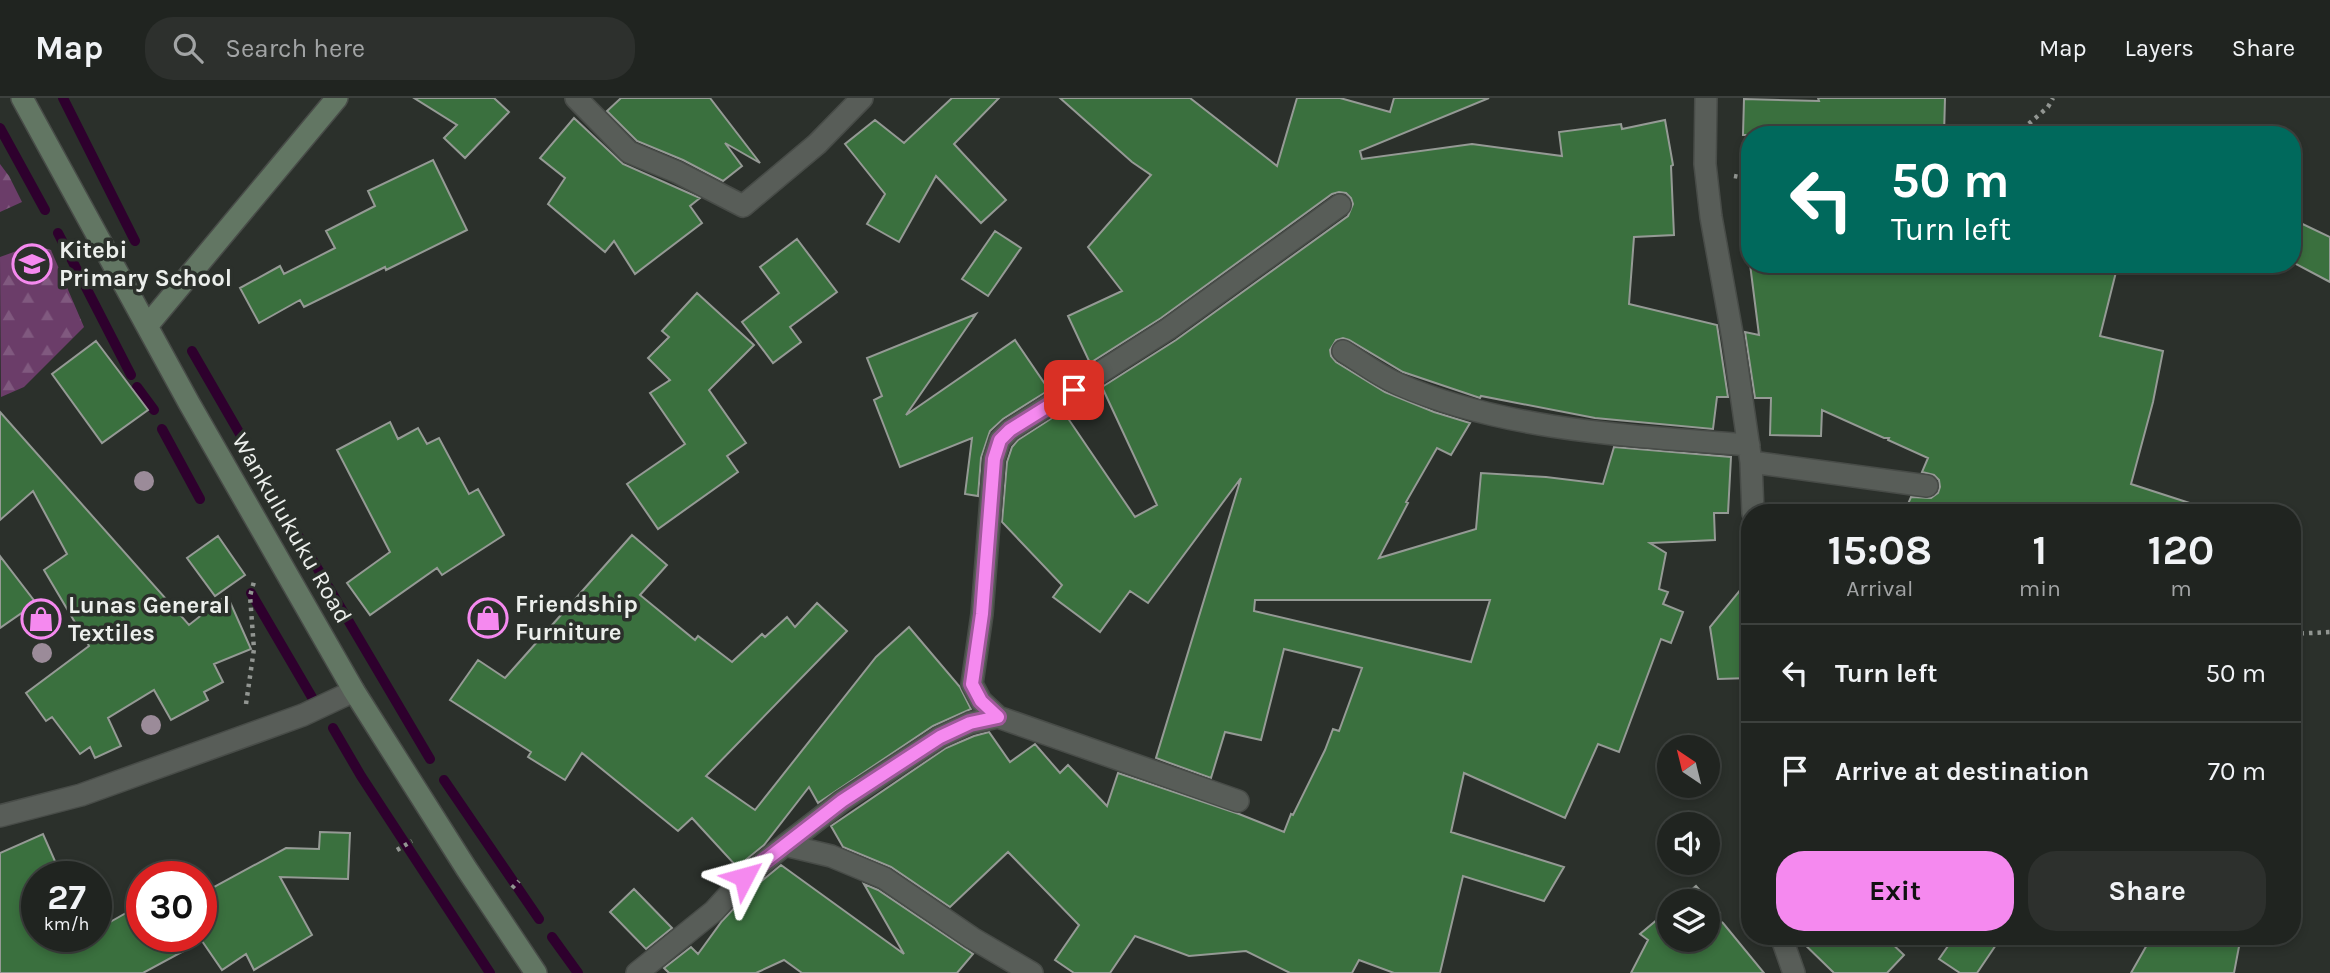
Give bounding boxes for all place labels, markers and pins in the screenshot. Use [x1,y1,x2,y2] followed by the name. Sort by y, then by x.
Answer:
[59,236,232,292] place label: Kitebi Primary School
[11,243,53,285] school or university icon: Kitebi Primary School
[1044,360,1104,420] pin
[515,590,638,646] place label: Friendship Furniture
[68,591,230,647] place label: Lunas General Textiles
[467,597,509,639] shop icon: Friendship Furniture
[20,598,62,640] shop icon: Lunas General Textiles

